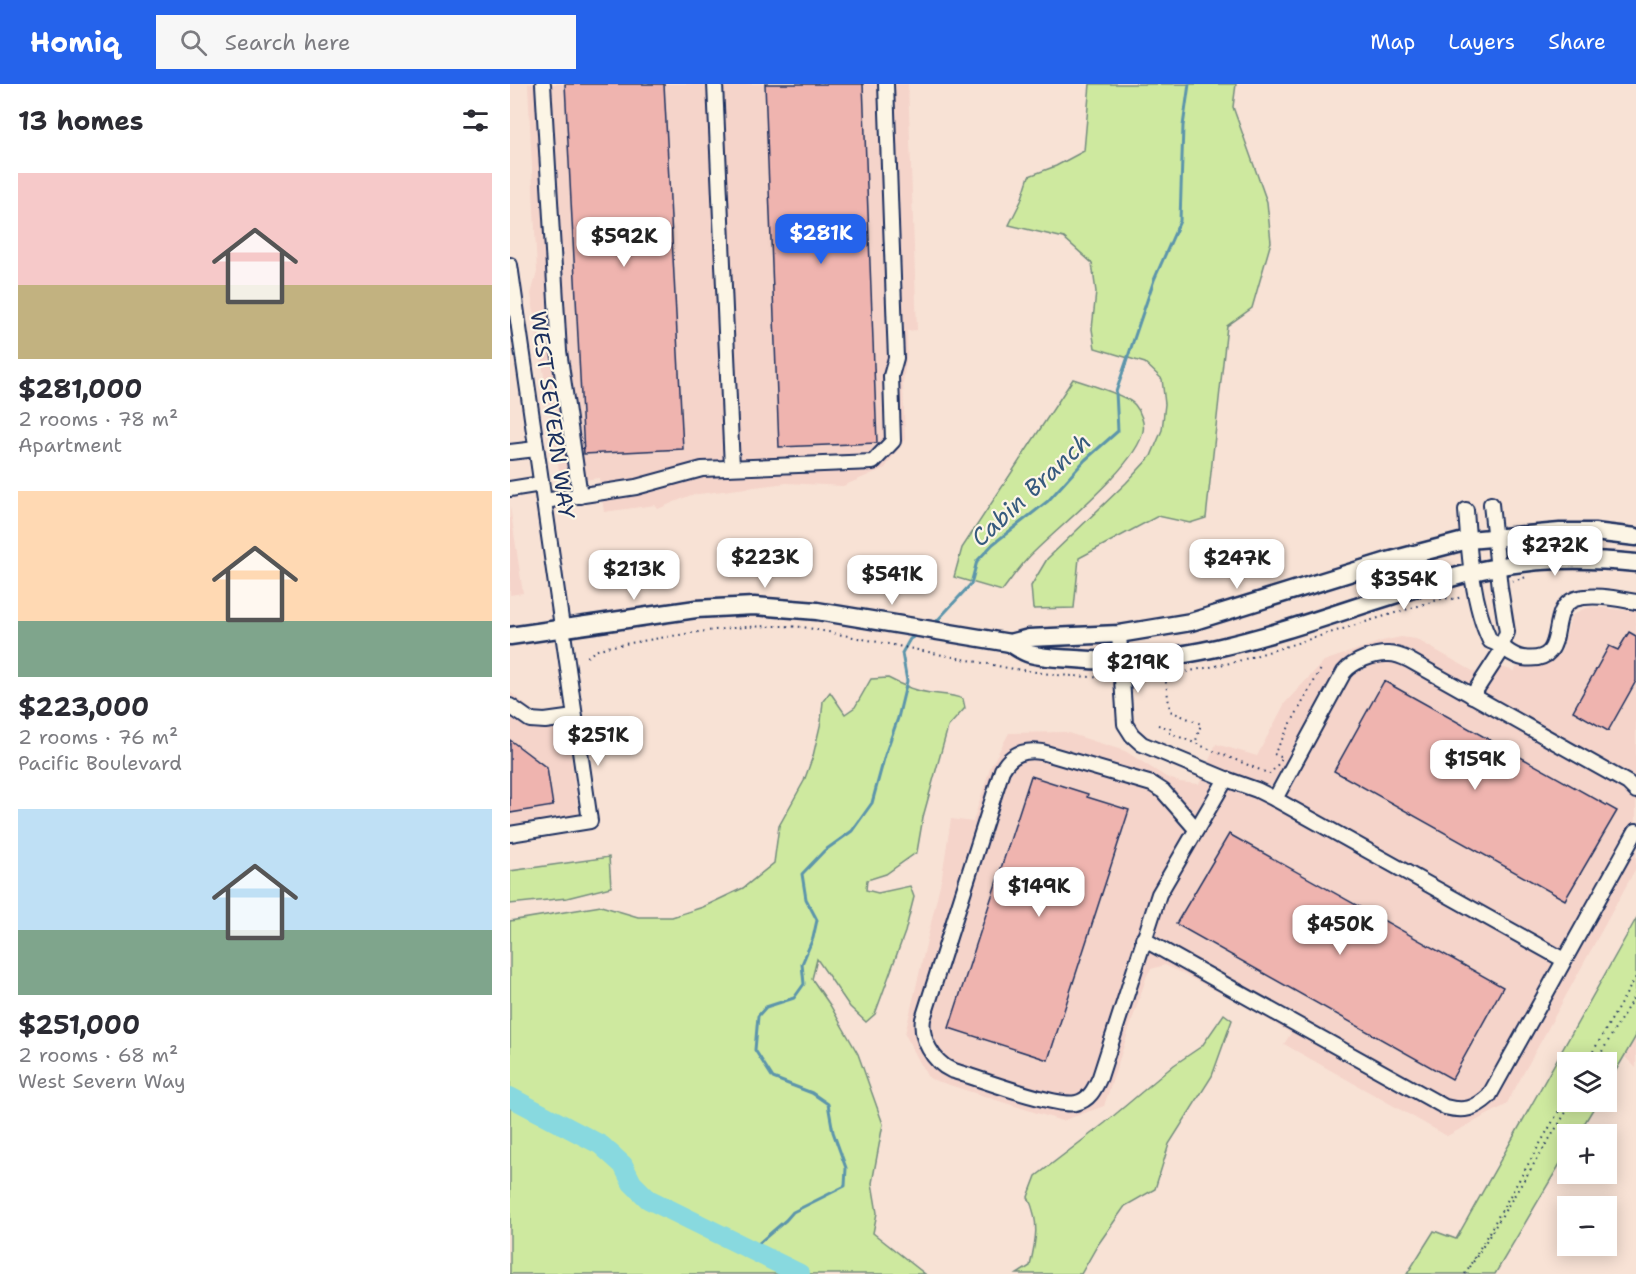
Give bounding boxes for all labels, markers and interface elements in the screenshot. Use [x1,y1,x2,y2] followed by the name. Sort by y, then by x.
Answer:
[156,15,576,69] search box
[30,23,120,61] text: Homiq
[177,26,210,59] icon: search
[225,28,351,57] text: Search here
[1370,28,1415,56] text: Map
[1448,28,1515,56] text: Layers
[1548,28,1606,56] text: Share
[18,103,144,138] text: 13 homes
[459,104,492,137] icon: filters
[201,212,309,320] icon: home
[779,214,863,265] pin: $281K
[582,217,666,268] pin: $592K
[789,220,853,246] text: $281K
[590,223,658,249] text: $592K
[524,309,581,521] street label: WEST SEVERN WAY
[18,371,143,406] text: $281,000
[18,406,178,432] text: 2 rooms · 78 m²
[964,426,1098,554] water label: Cabin Branch
[18,432,122,458] text: Apartment
[1513,526,1597,577] pin: $272K
[201,530,309,638] icon: home
[1522,532,1588,558] text: $272K
[723,538,807,589] pin: $223K
[1195,539,1279,590] pin: $247K
[731,544,799,570] text: $223K
[1203,545,1271,571] text: $247K
[592,550,676,601] pin: $213K
[850,555,934,606] pin: $541K
[603,556,665,582] text: $213K
[1362,560,1446,611] pin: $354K
[861,561,923,587] text: $541K
[1370,566,1438,592] text: $354K
[1096,643,1180,694] pin: $219K
[1107,649,1169,675] text: $219K
[18,689,149,724] text: $223,000
[556,716,640,767] pin: $251K
[567,722,629,748] text: $251K
[18,724,178,750] text: 2 rooms · 76 m²
[1433,740,1517,791] pin: $159K
[1444,746,1506,772] text: $159K
[18,750,182,776] text: Pacific Boulevard
[201,848,309,956] icon: home
[997,867,1081,918] pin: $149K
[1008,873,1070,899] text: $149K
[1298,905,1382,956] pin: $450K
[1306,911,1374,937] text: $450K
[18,1007,140,1042] text: $251,000
[18,1042,178,1068] text: 2 rooms · 68 m²
[1557,1052,1617,1256] map controls
[1557,1052,1617,1112] button: layers
[18,1068,186,1094] text: West Severn Way
[1557,1124,1617,1184] button: +
[1557,1196,1617,1256] button: −

